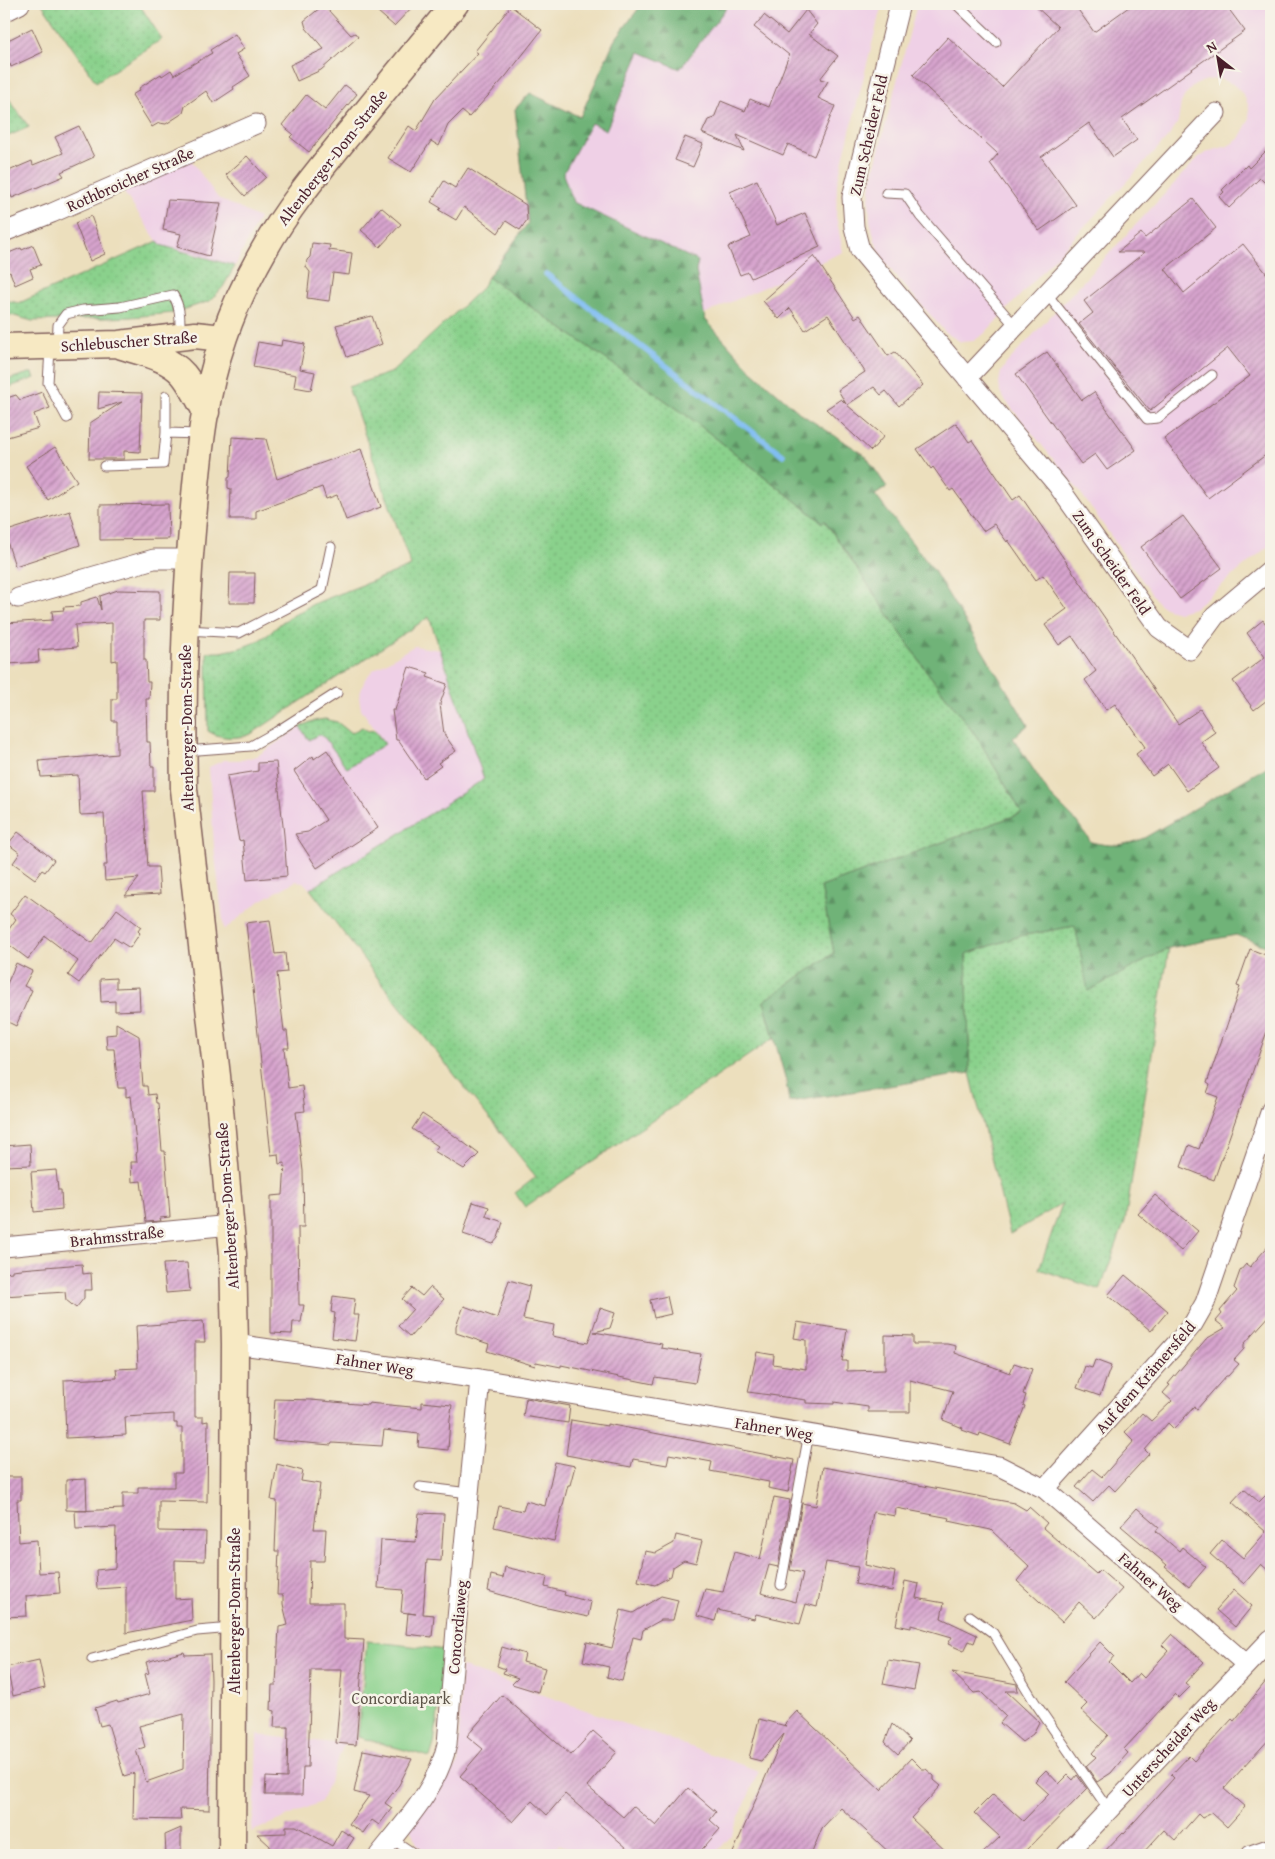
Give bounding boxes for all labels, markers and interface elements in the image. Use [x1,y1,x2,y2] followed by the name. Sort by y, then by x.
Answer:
[1192,32,1242,82] north arrow
[1202,36,1221,58] text: N
[842,72,894,198] street label: Zum Scheider Feld
[271,84,393,230] street label: Altenberger-Dom-Straße
[62,140,198,218] street label: Rothbroicher Straße
[60,324,198,358] street label: Schlebuscher Straße
[1067,505,1157,620] street label: Zum Scheider Feld
[173,644,199,812] street label: Altenberger-Dom-Straße
[209,1122,245,1290] street label: Altenberger-Dom-Straße
[69,1219,165,1253] street label: Brahmsstraße
[1089,1315,1201,1439] street label: Auf dem Krämersfeld
[334,1346,416,1382] street label: Fahner Weg
[733,1410,815,1446] street label: Fahner Weg
[222,1527,246,1695] street label: Altenberger-Dom-Straße
[1113,1546,1189,1616] street label: Fahner Weg
[441,1579,473,1675] street label: Concordiaweg
[351,1686,451,1710] park label: Concordiapark
[1116,1692,1220,1802] street label: Unterscheider Weg

